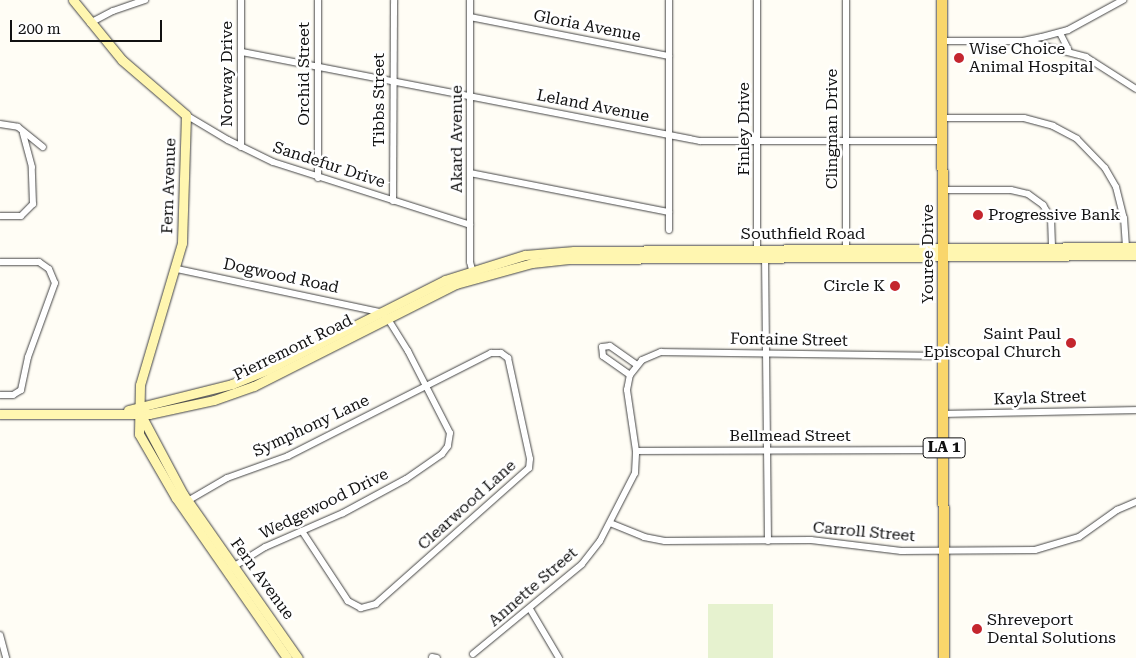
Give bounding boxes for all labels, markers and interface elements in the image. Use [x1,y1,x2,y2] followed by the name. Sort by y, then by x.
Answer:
[532,6,642,46] street label: Gloria Avenue
[12,10,165,42] scale bar
[18,20,61,38] text: 200 m
[217,21,237,127] street label: Norway Drive
[294,22,314,126] street label: Orchid Street
[969,39,1093,77] place label: Wise Choice Animal Hospital
[953,52,965,64] marker: Wise Choice Animal Hospital
[369,53,389,147] street label: Tibbs Street
[822,69,842,189] street label: Clingman Drive
[734,82,754,176] street label: Finley Drive
[447,85,467,193] street label: Akard Avenue
[535,86,651,126] street label: Leland Avenue
[158,138,180,234] street label: Fern Avenue
[271,138,387,192] street label: Sandefur Drive
[918,204,938,304] street label: Youree Drive
[988,205,1120,225] place label: Progressive Bank
[972,209,984,221] marker: Progressive Bank
[741,224,865,244] street label: Southfield Road
[221,254,341,298] street label: Dogwood Road
[823,276,885,296] place label: Circle K
[889,280,901,292] marker: Circle K
[230,311,356,385] street label: Pierremont Road
[924,324,1061,362] place label: Saint Paul Episcopal Church
[730,329,848,351] street label: Fontaine Street
[1065,337,1077,349] marker: Saint Paul Episcopal Church
[993,387,1087,409] street label: Kayla Street
[250,391,372,461] street label: Symphony Lane
[729,426,851,446] street label: Bellmead Street
[922,436,966,460] road number: LA 1
[414,456,520,554] street label: Clearwood Lane
[257,465,391,543] street label: Wedgewood Drive
[812,518,916,546] street label: Carroll Street
[226,535,298,623] street label: Fern Avenue
[485,543,581,631] street label: Annette Street
[987,610,1116,648] place label: Shreveport Dental Solutions
[971,623,983,635] marker: Shreveport Dental Solutions

